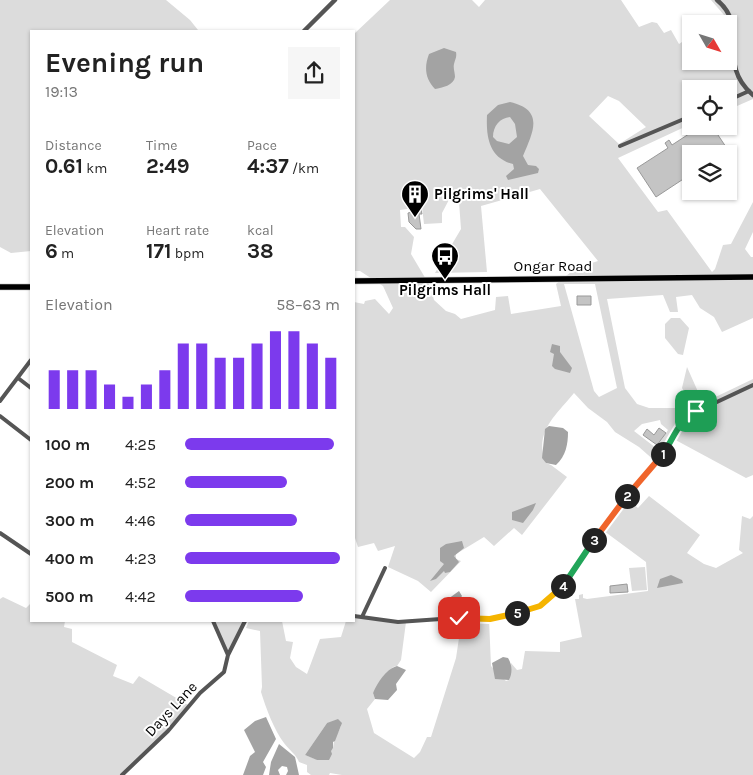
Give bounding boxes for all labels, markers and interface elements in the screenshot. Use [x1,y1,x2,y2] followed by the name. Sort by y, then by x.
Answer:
[682,15,738,70] north arrow
[682,15,737,200] map controls
[45,46,204,79] text: Evening run
[288,47,340,99] button: share
[682,80,737,135] button: locate
[45,82,78,101] text: 19:13
[45,137,102,154] text: Distance
[146,137,177,154] text: Time
[247,137,277,154] text: Pace
[682,145,737,200] button: layers
[45,154,83,178] text: 0.61
[146,154,190,178] text: 2:49
[247,154,289,178] text: 4:37
[83,160,107,177] text: km
[289,160,319,177] text: /km
[400,179,430,218] building icon: Pilgrims' Hall
[434,185,529,203] place label: Pilgrims' Hall
[45,222,104,239] text: Elevation
[146,222,209,239] text: Heart rate
[247,222,274,239] text: kcal
[45,239,58,263] text: 6
[146,239,171,263] text: 171
[247,239,274,263] text: 38
[430,241,460,280] bus stop icon: Pilgrims Hall
[58,245,74,262] text: m
[171,245,204,262] text: bpm
[514,257,592,275] street label: Ongar Road
[399,281,491,299] place label: Pilgrims Hall
[45,295,113,314] text: Elevation
[276,295,340,314] text: 58–63 m
[675,390,717,432] pin
[682,397,710,425] icon: arrive
[45,435,90,454] text: 100 m
[125,435,156,454] text: 4:25
[650,442,676,466] pin: 1
[661,446,666,463] text: 1
[45,473,94,492] text: 200 m
[125,473,156,492] text: 4:52
[614,484,640,508] pin: 2
[623,488,632,505] text: 2
[45,511,94,530] text: 300 m
[125,511,156,530] text: 4:46
[582,528,606,552] pin: 3
[590,532,599,549] text: 3
[45,549,94,568] text: 400 m
[125,549,156,568] text: 4:23
[550,574,576,598] pin: 4
[559,578,568,595] text: 4
[45,587,94,606] text: 500 m
[125,587,156,606] text: 4:42
[438,597,480,639] pin
[504,600,530,626] pin: 5
[445,604,473,632] icon: check
[513,605,522,622] text: 5
[141,678,201,740] street label: Days Lane

